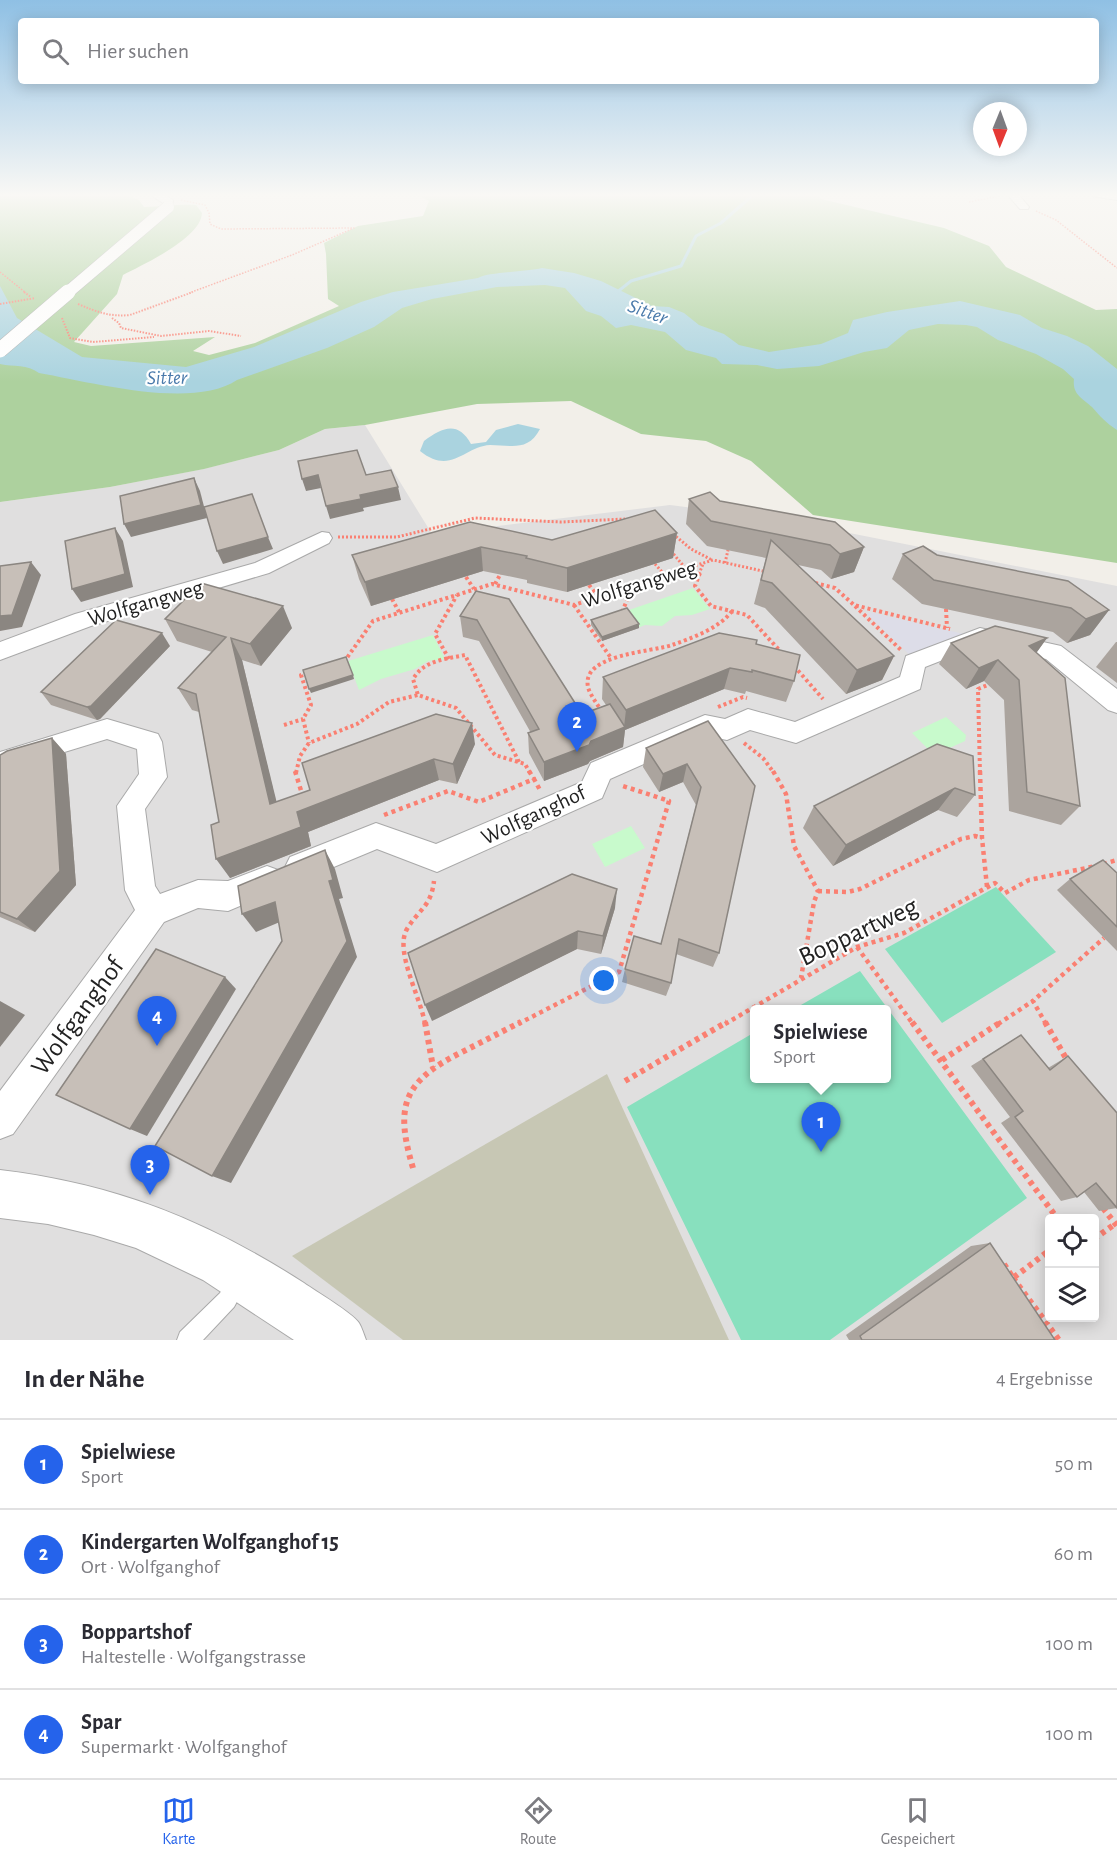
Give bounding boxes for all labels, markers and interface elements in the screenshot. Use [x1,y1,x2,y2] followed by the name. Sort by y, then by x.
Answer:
[18,18,1099,84] search box
[39,35,72,68] icon: search
[87,40,189,62] text: Hier suchen
[973,102,1027,156] north arrow
[625,296,671,328] water label: Sitter
[147,368,188,388] water label: Sitter
[579,556,700,612] street label: Wolfgangweg
[85,576,206,630] street label: Wolfgangweg
[558,702,596,752] pin: 2
[478,781,590,849] street label: Wolfganghof
[795,892,923,971] street label: Boppartweg
[26,951,130,1080] street label: Wolfganghof
[589,966,618,995] your location
[138,996,176,1046] pin: 4
[750,1005,891,1083] popup
[773,1021,868,1043] text: Spielwiese
[773,1047,815,1067] text: Sport
[802,1102,840,1152] pin: 1
[130,1146,170,1195] pin: 3
[1045,1214,1099,1322] map controls
[1045,1214,1099,1268] button: locate
[1045,1268,1099,1322] button: layers
[24,1366,144,1392] text: In der Nähe
[996,1369,1093,1389] text: 4 Ergebnisse
[81,1441,176,1463] text: Spielwiese
[40,1454,47,1474] text: 1
[1055,1454,1093,1474] text: 50 m
[81,1467,123,1487] text: Sport
[81,1531,339,1553] text: Kindergarten Wolfganghof 15
[39,1544,48,1564] text: 2
[1054,1544,1093,1564] text: 60 m
[81,1557,220,1577] text: Ort · Wolfganghof
[81,1621,191,1643] text: Boppartshof
[39,1634,48,1654] text: 3
[1046,1634,1093,1654] text: 100 m
[81,1647,306,1667] text: Haltestelle · Wolfgangstrasse
[81,1711,121,1733] text: Spar
[38,1724,49,1744] text: 4
[1046,1724,1093,1744] text: 100 m
[81,1737,287,1757] text: Supermarkt · Wolfganghof
[162,1794,195,1849] tab: Karte
[520,1794,556,1849] tab: Route
[881,1794,955,1849] tab: Gespeichert

